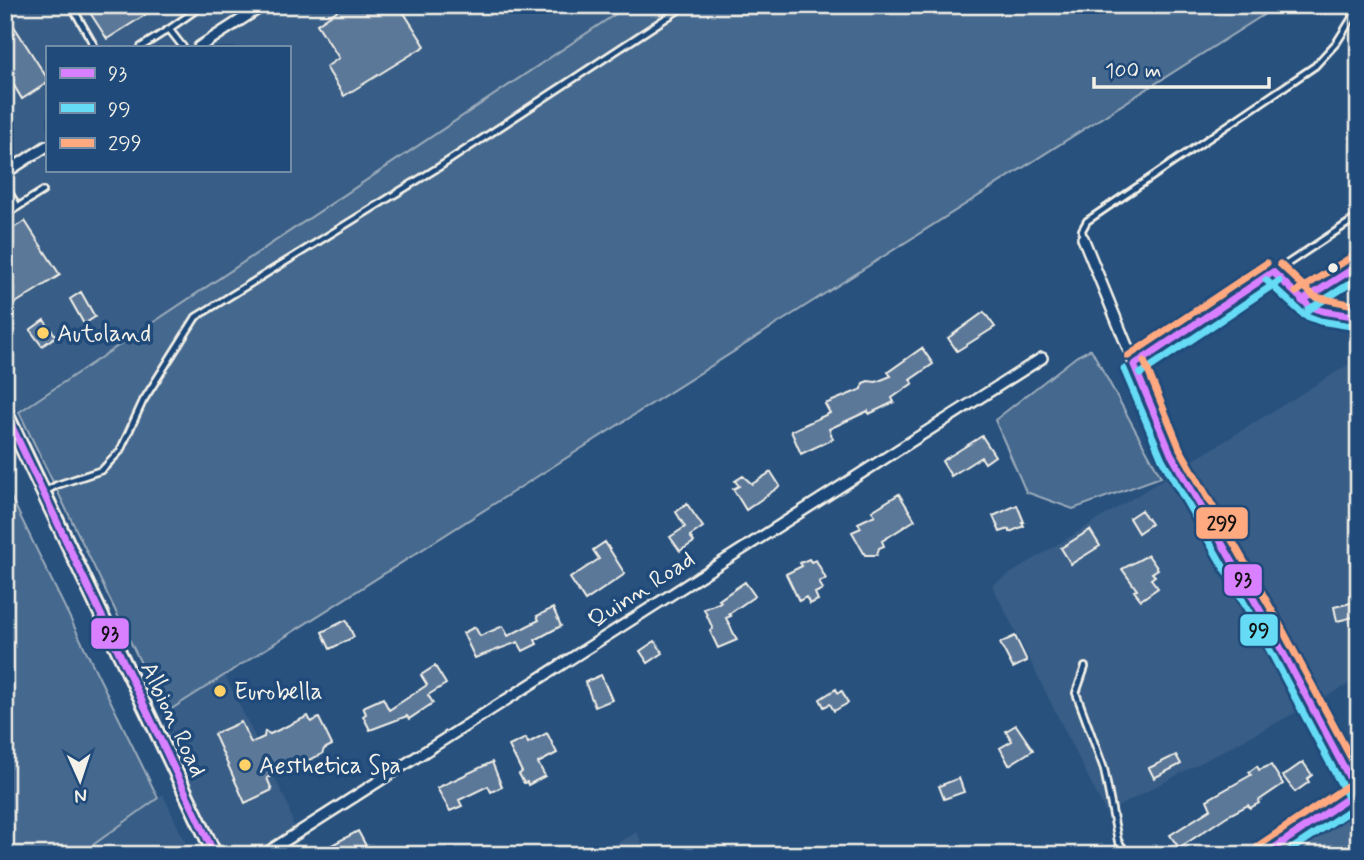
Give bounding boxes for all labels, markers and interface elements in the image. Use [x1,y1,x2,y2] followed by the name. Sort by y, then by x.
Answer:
[46,46,290,172] legend
[1094,46,1270,90] scale bar
[1105,57,1161,85] text: 100 m
[108,60,127,88] text: 93
[108,96,131,124] text: 99
[108,130,142,158] text: 299
[1326,261,1340,275] unlabelled marker
[57,319,151,350] place label: Autoland
[35,325,51,341] marker: Autoland
[1195,506,1249,540] line badge: 299
[1207,512,1237,537] text: 299
[583,544,701,636] street label: Quinn Road
[1223,563,1263,597] line badge: 93
[1234,568,1252,593] text: 93
[1239,613,1279,647] line badge: 99
[90,617,130,650] line badge: 93
[1249,619,1269,644] text: 99
[101,622,119,647] text: 93
[132,657,213,782] street label: Albion Road
[234,677,323,708] place label: Eurobella
[212,683,228,699] marker: Eurobella
[46,744,116,814] north arrow
[259,751,401,782] place label: Aesthetica Spa
[237,757,253,773] marker: Aesthetica Spa
[74,783,88,808] text: N

